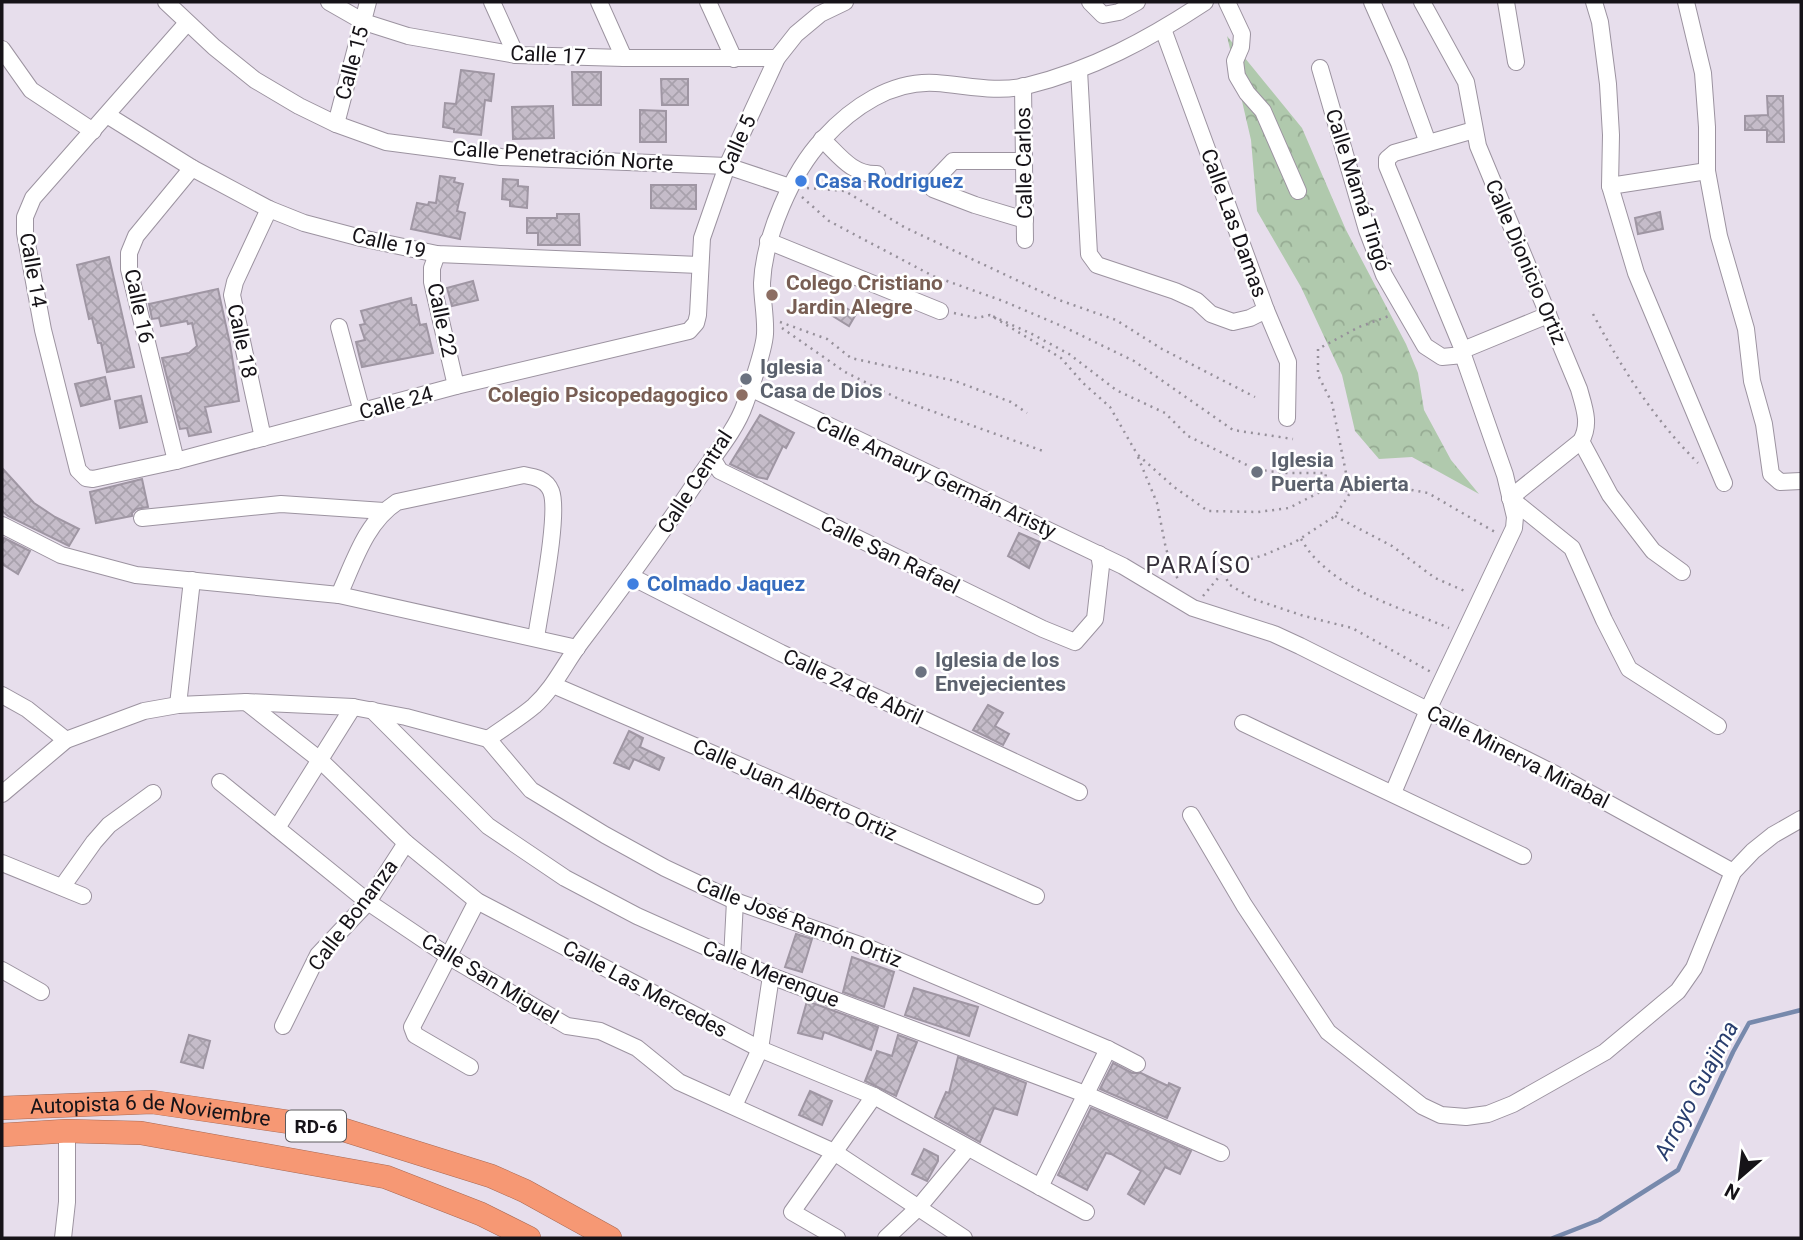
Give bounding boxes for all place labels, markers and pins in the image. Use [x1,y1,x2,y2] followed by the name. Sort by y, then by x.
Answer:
[815,169,963,193] place label: Casa Rodriguez
[793,173,809,189] marker: Casa Rodriguez
[786,271,943,319] place label: Colego Cristiano Jardin Alegre
[764,287,780,303] marker: Colego Cristiano Jardin Alegre
[760,355,883,403] place label: Iglesia Casa de Dios
[738,371,754,387] marker: Iglesia Casa de Dios
[488,383,728,407] place label: Colegio Psicopedagogico
[734,387,750,403] marker: Colegio Psicopedagogico
[1271,448,1409,496] place label: Iglesia Puerta Abierta
[1249,464,1265,480] marker: Iglesia Puerta Abierta
[647,572,805,596] place label: Colmado Jaquez
[625,576,641,592] marker: Colmado Jaquez
[935,648,1066,696] place label: Iglesia de los Envejecientes
[913,664,929,680] marker: Iglesia de los Envejecientes

